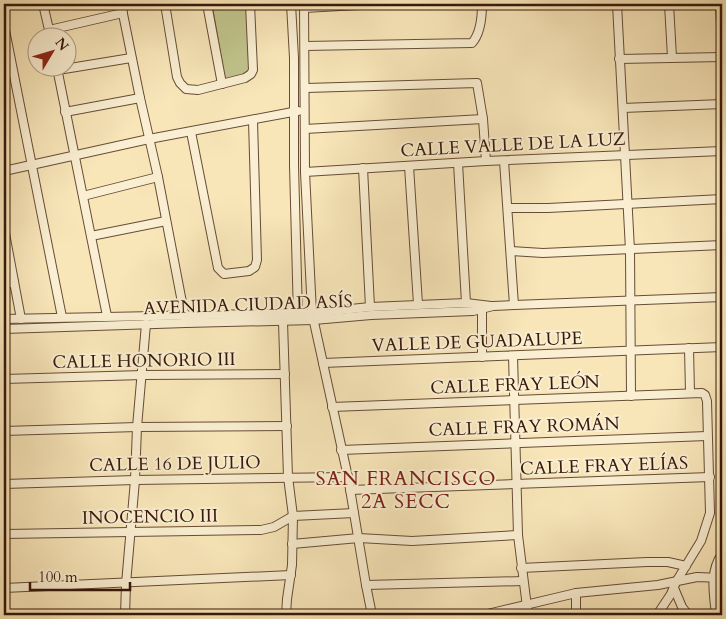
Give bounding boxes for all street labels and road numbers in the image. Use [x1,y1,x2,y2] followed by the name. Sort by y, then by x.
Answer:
[400,127,626,163] street label: CALLE VALLE DE LA LUZ
[143,289,353,321] street label: AVENIDA CIUDAD ASÍS
[371,326,583,358] street label: VALLE DE GUADALUPE
[52,347,236,375] street label: CALLE HONORIO III
[430,370,601,400] street label: CALLE FRAY LEÓN
[428,411,621,443] street label: CALLE FRAY ROMÁN
[89,450,261,478] street label: CALLE 16 DE JULIO
[520,451,688,481] street label: CALLE FRAY ELÍAS
[82,503,218,531] street label: INOCENCIO III

